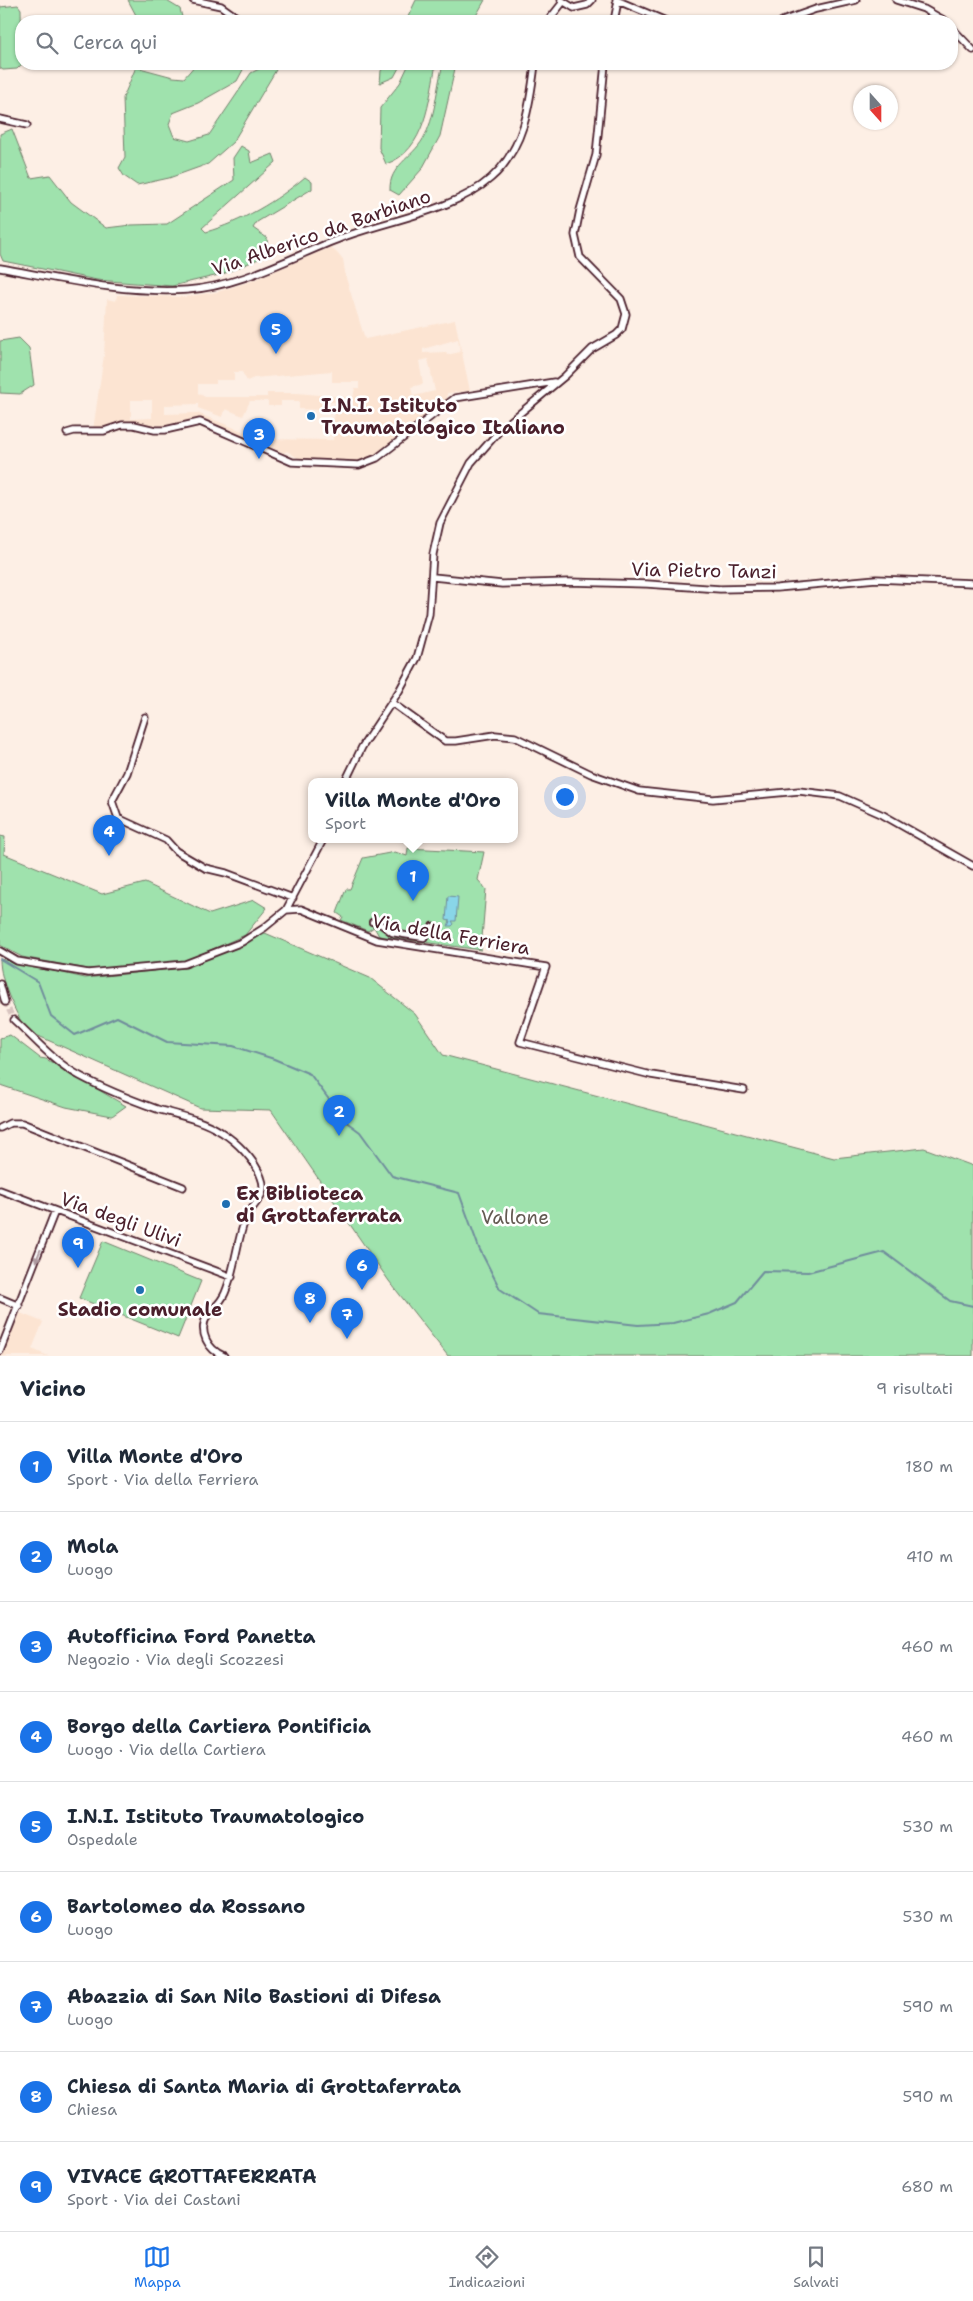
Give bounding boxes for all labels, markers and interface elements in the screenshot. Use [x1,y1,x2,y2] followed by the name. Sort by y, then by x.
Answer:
[15,15,958,70] search box
[33,29,61,57] icon: search
[73,30,157,55] text: Cerca qui
[853,85,898,130] north arrow
[208,183,434,282] street label: Via Alberico da Barbiano
[260,313,292,354] pin: 5
[321,393,565,440] place label: I.N.I. Istituto Traumatologico Italiano
[305,410,317,422] marker: I.N.I. Istituto Traumatologico Italiano
[243,418,275,459] pin: 3
[631,557,777,584] street label: Via Pietro Tanzi
[308,778,518,843] popup
[552,784,578,810] your location
[325,788,501,813] text: Villa Monte d'Oro
[325,813,366,834] text: Sport
[93,815,125,856] pin: 4
[397,860,429,901] pin: 1
[370,908,532,961] street label: Via della Ferriera
[323,1095,355,1136] pin: 2
[236,1181,402,1228] place label: Ex Biblioteca di Grottaferrata
[57,1186,185,1253] street label: Via degli Ulivi
[220,1198,232,1210] marker: Ex Biblioteca di Grottaferrata
[481,1205,549,1230] park label: Vallone
[62,1227,94,1268] pin: 9
[34,1249,41,1264] one-way arrow
[346,1249,378,1290] pin: 6
[294,1282,326,1323] pin: 8
[134,1284,146,1296] marker: Stadio comunale
[58,1297,222,1322] place label: Stadio comunale
[331,1298,363,1339] pin: 7
[20,1375,86,1403] text: Vicino
[876,1378,953,1399] text: 9 risultati
[67,1444,243,1469] text: Villa Monte d'Oro
[32,1456,40,1477] text: 1
[905,1456,953,1477] text: 180 m
[67,1469,258,1490] text: Sport · Via della Ferriera
[67,1534,118,1559] text: Mola
[30,1546,42,1567] text: 2
[906,1546,953,1567] text: 410 m
[67,1559,113,1580] text: Luogo
[67,1624,316,1649] text: Autofficina Ford Panetta
[30,1636,42,1657] text: 3
[901,1636,953,1657] text: 460 m
[67,1649,284,1670] text: Negozio · Via degli Scozzesi
[67,1714,371,1739] text: Borgo della Cartiera Pontificia
[30,1726,42,1747] text: 4
[901,1726,953,1747] text: 460 m
[67,1739,266,1760] text: Luogo · Via della Cartiera
[67,1804,364,1829] text: I.N.I. Istituto Traumatologico
[31,1816,41,1837] text: 5
[903,1816,953,1837] text: 530 m
[67,1829,138,1850] text: Ospedale
[67,1894,305,1919] text: Bartolomeo da Rossano
[30,1906,42,1927] text: 6
[903,1906,953,1927] text: 530 m
[67,1919,113,1940] text: Luogo
[67,1984,441,2009] text: Abazzia di San Nilo Bastioni di Difesa
[30,1996,42,2017] text: 7
[903,1996,953,2017] text: 590 m
[67,2009,113,2030] text: Luogo
[67,2074,461,2099] text: Chiesa di Santa Maria di Grottaferrata
[30,2086,42,2107] text: 8
[903,2086,953,2107] text: 590 m
[67,2099,117,2120] text: Chiesa
[67,2164,316,2189] text: VIVACE GROTTAFERRATA
[30,2176,42,2197] text: 9
[901,2176,953,2197] text: 680 m
[67,2189,241,2210] text: Sport · Via dei Castani
[134,2243,181,2291] tab: Mappa
[449,2243,525,2291] tab: Indicazioni
[793,2243,839,2291] tab: Salvati

